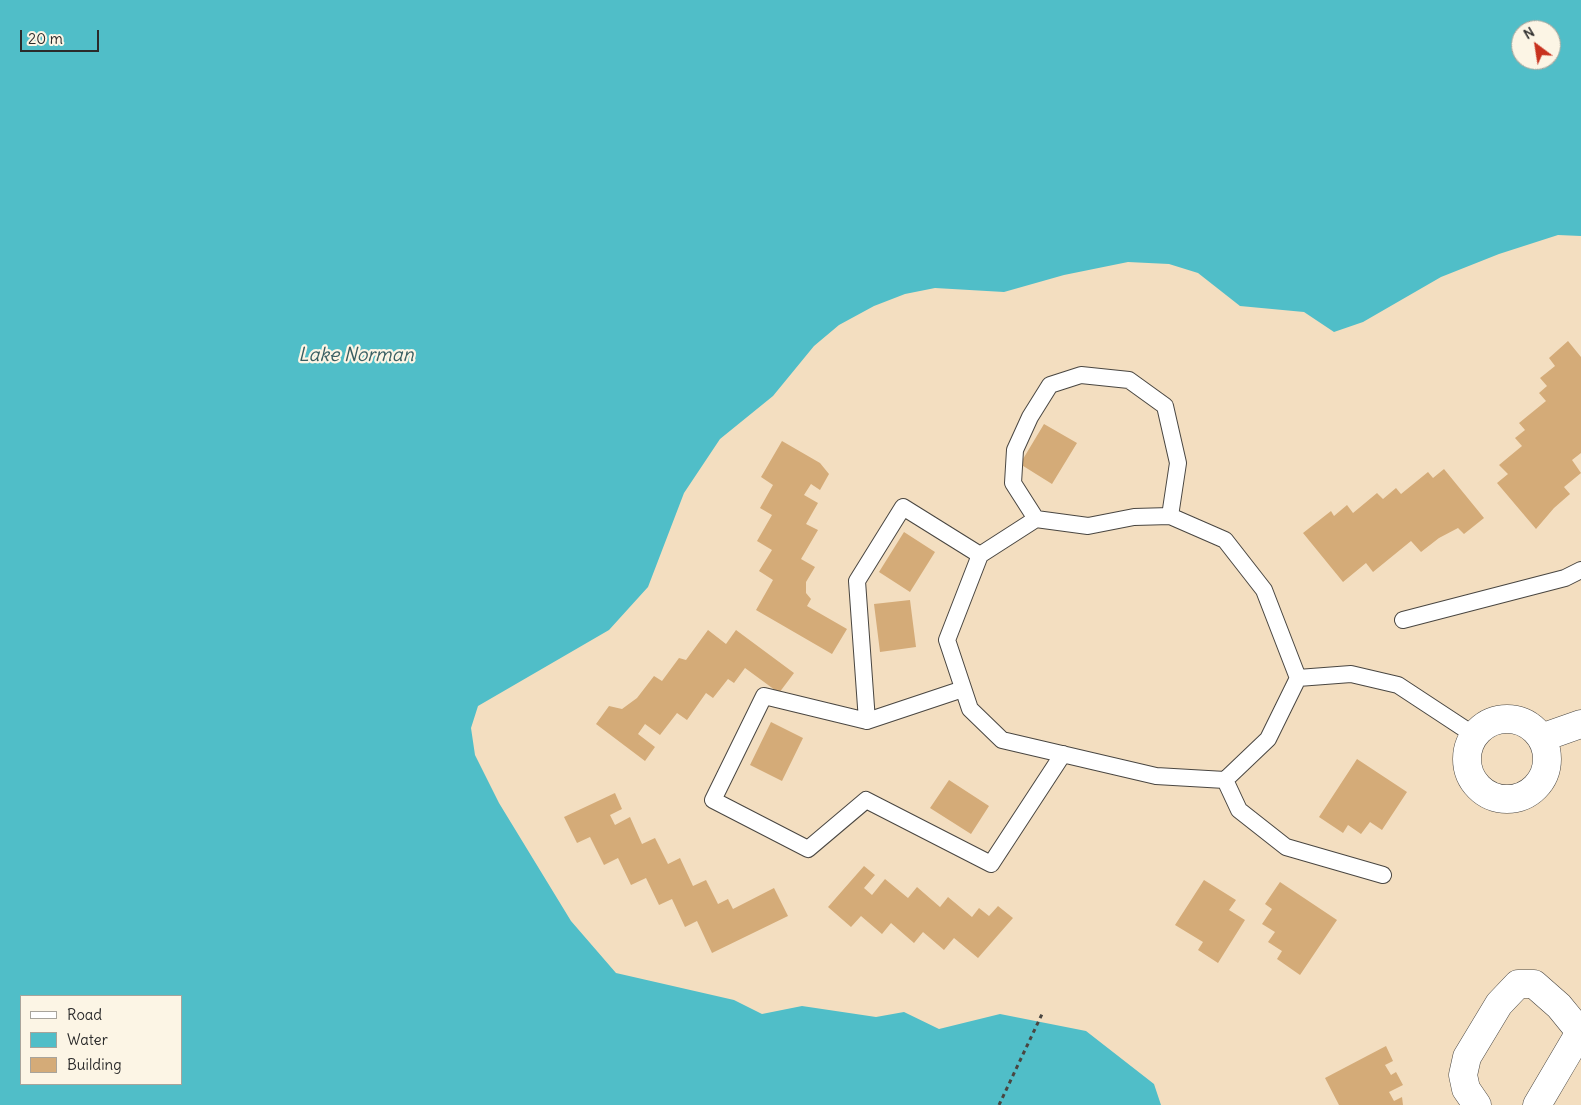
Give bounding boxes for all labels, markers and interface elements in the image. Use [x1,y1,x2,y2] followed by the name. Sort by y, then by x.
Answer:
[22,20,101,52] scale bar
[1511,20,1561,70] north arrow
[1520,23,1538,43] text: N
[28,29,63,48] text: 20 m
[298,345,414,367] water label: Lake Norman
[20,995,182,1085] legend
[67,1005,102,1024] text: Road
[67,1030,108,1049] text: Water
[67,1055,122,1074] text: Building

